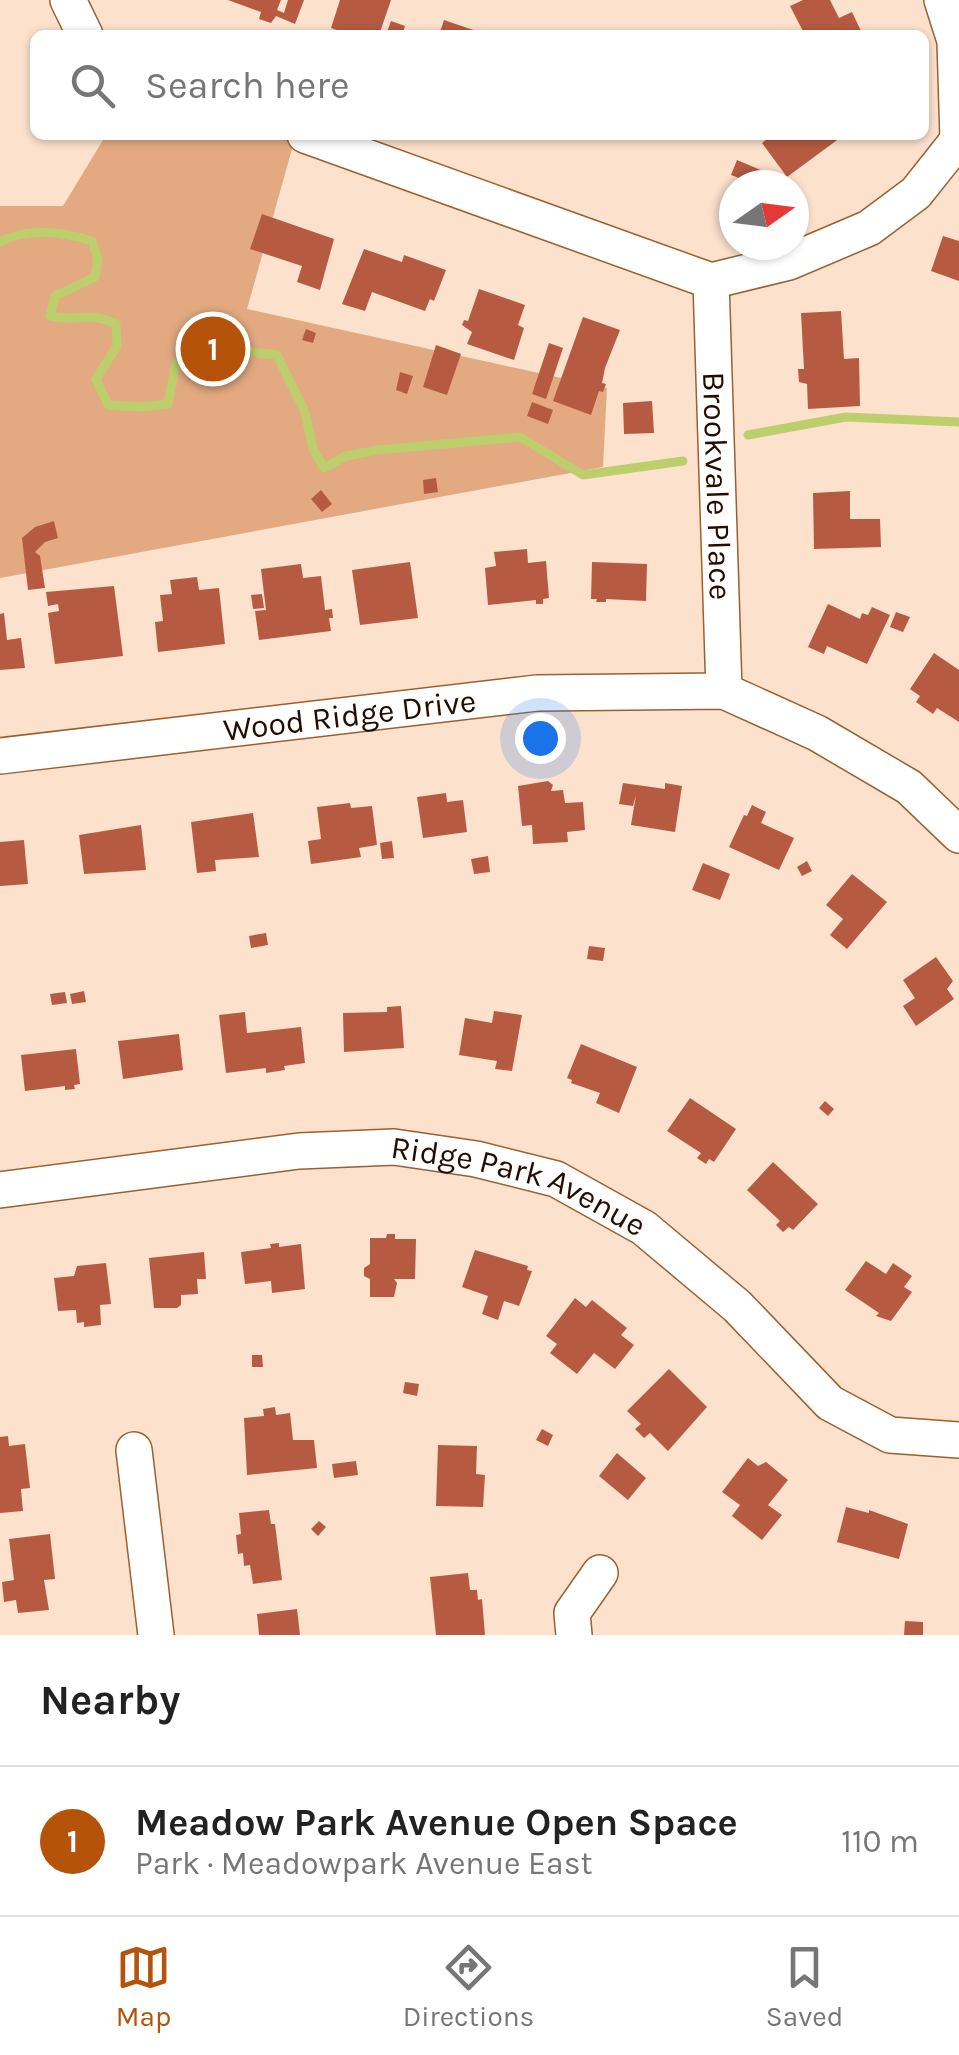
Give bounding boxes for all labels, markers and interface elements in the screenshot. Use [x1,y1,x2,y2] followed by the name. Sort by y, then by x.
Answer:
[30,30,929,140] search box
[65,58,120,113] icon: search
[145,63,349,108] text: Search here
[719,170,809,260] north arrow
[180,312,246,386] pin: 1
[695,371,739,601] street label: Brookvale Place
[221,682,478,749] street label: Wood Ridge Drive
[515,713,566,764] your location
[389,1129,652,1244] street label: Ridge Park Avenue
[40,1675,180,1725] text: Nearby
[135,1800,738,1845] text: Meadow Park Avenue Open Space
[67,1823,78,1860] text: 1
[841,1823,919,1860] text: 110 m
[135,1845,593,1882] text: Park · Meadowpark Avenue East
[116,1940,171,2033] tab: Map
[403,1940,534,2033] tab: Directions
[766,1940,843,2033] tab: Saved

